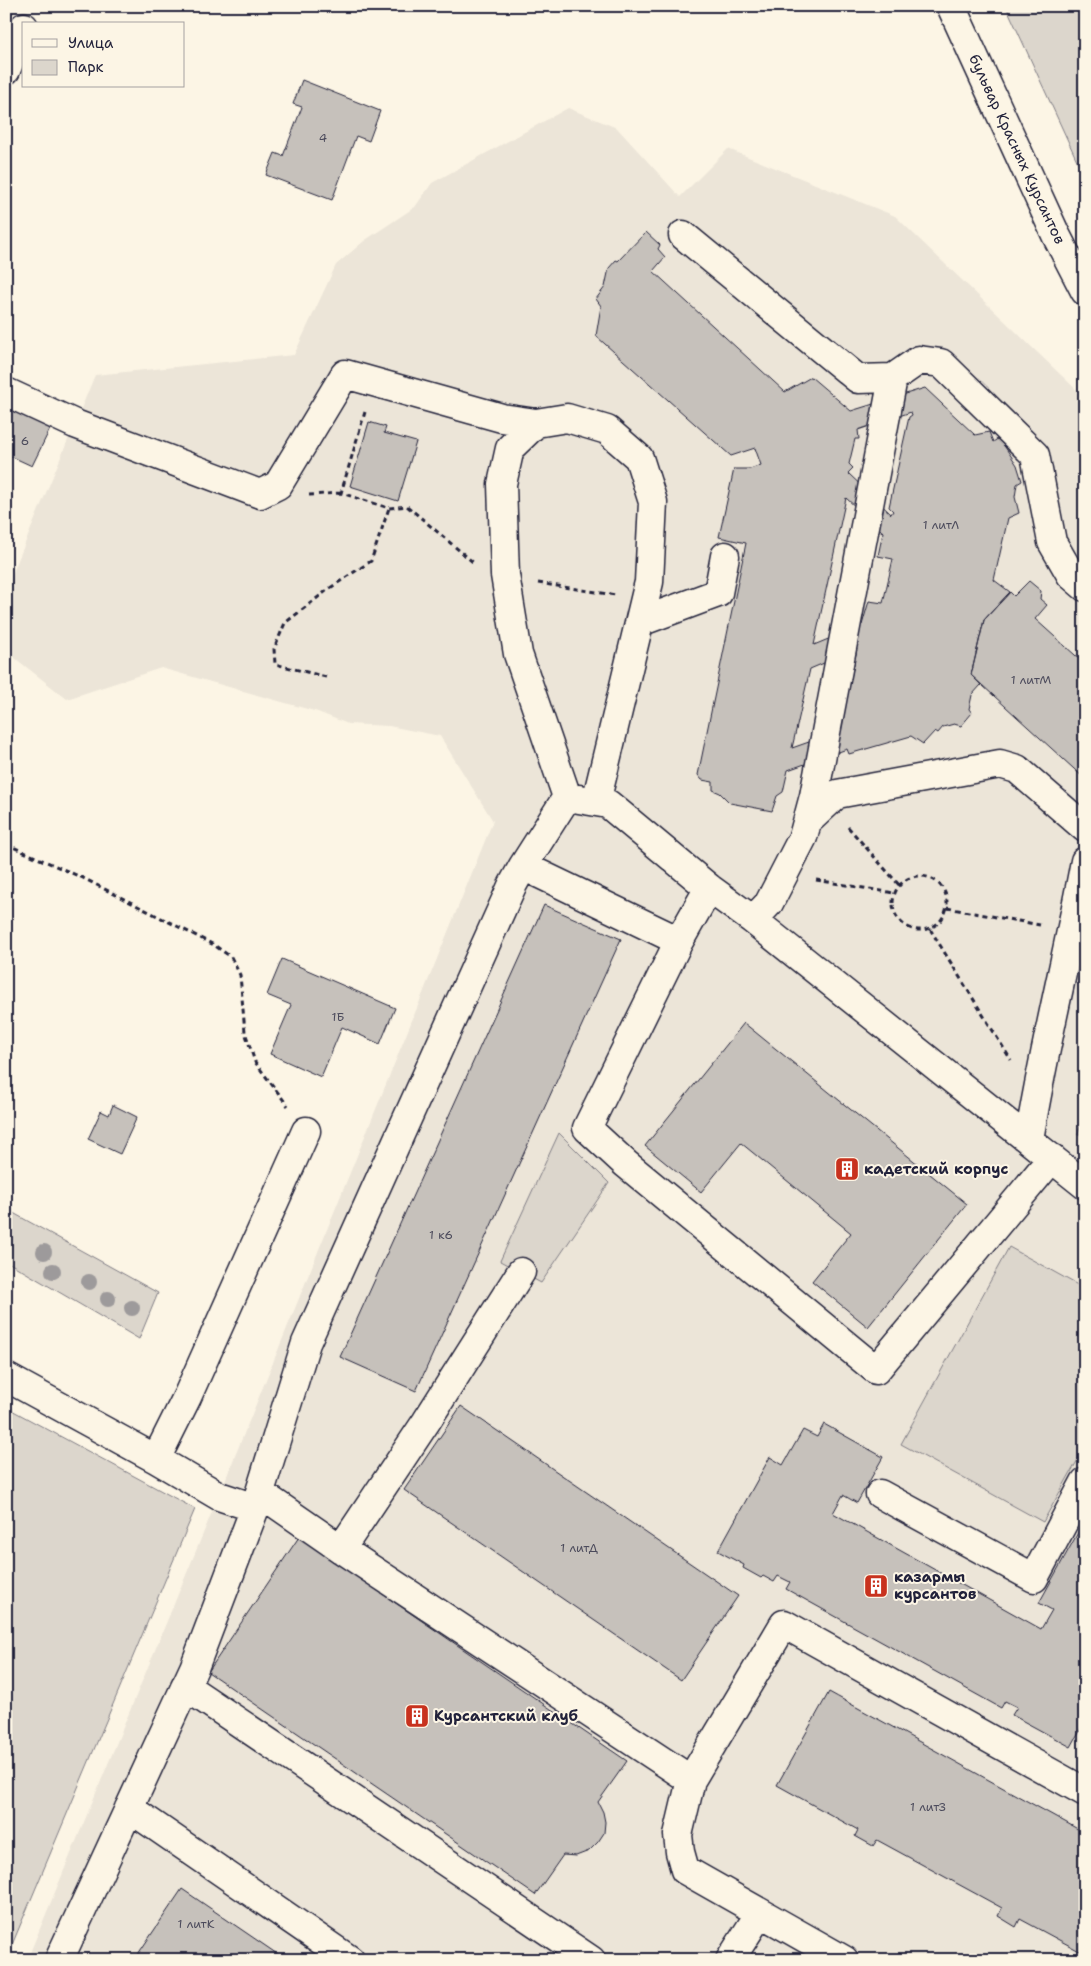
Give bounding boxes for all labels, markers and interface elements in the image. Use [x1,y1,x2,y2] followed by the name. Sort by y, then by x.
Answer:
[22,22,185,88] legend
[68,33,114,53] text: Улица
[964,51,1070,247] street label: бульвар Красных Курсантов
[68,57,104,77] text: Парк
[319,130,327,146] house number: 4
[21,433,29,449] house number: 6
[923,517,959,533] house number: 1 литЛ
[1011,672,1052,688] house number: 1 литМ
[332,1009,345,1025] house number: 1Б
[834,1156,860,1182] building icon: кадетский корпус
[864,1159,1008,1179] place label: кадетский корпус
[429,1227,453,1243] house number: 1 к6
[560,1540,598,1556] house number: 1 литД
[894,1567,976,1604] place label: казармы курсантов
[863,1573,889,1599] building icon: казармы курсантов
[404,1703,430,1729] building icon: Курсантский клуб
[434,1706,579,1726] place label: Курсантский клуб
[910,1799,946,1815] house number: 1 литЗ
[178,1916,215,1932] house number: 1 литК

